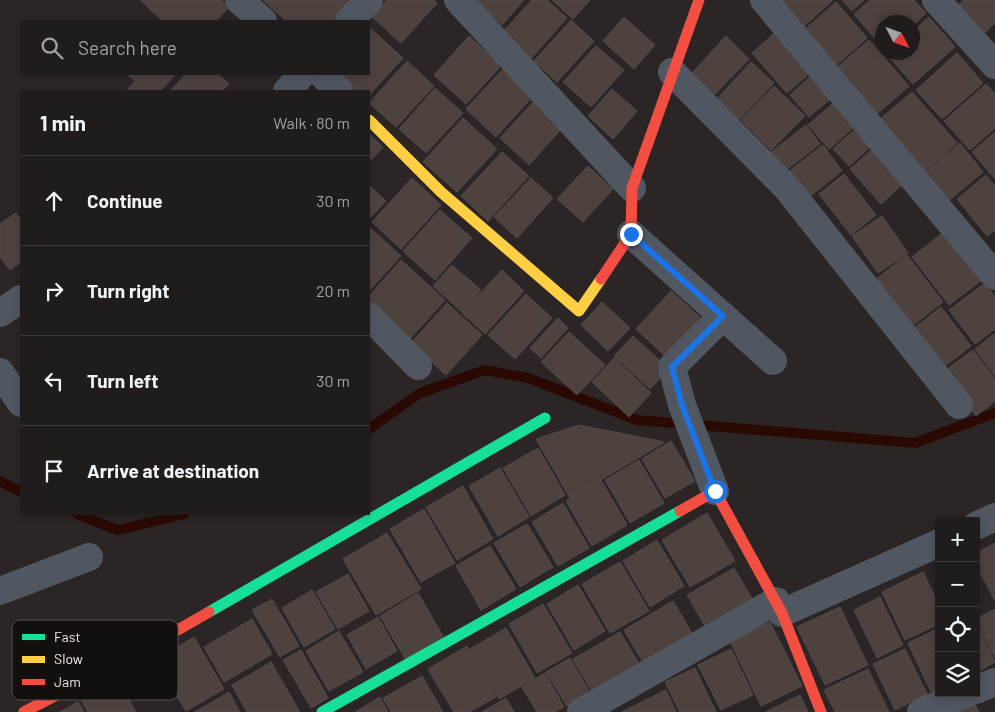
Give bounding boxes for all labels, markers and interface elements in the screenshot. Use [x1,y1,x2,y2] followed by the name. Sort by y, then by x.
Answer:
[875,15,920,60] north arrow
[20,20,370,75] search box
[38,34,66,62] icon: search
[78,36,177,59] text: Search here
[40,110,86,135] text: 1 min
[273,113,350,132] text: Walk · 80 m
[40,187,68,215] icon: ahead
[87,189,163,212] text: Continue
[316,191,350,210] text: 30 m
[620,223,643,246] route end
[40,277,68,305] icon: right
[87,279,169,302] text: Turn right
[316,281,350,300] text: 20 m
[40,367,68,395] icon: left
[87,369,158,392] text: Turn left
[316,371,350,390] text: 30 m
[40,457,68,485] icon: arrive
[87,459,259,482] text: Arrive at destination
[704,480,727,503] route start
[935,517,980,697] map controls
[935,517,980,562] button: +
[935,562,980,607] button: −
[935,607,980,652] button: locate
[12,620,178,700] legend
[54,628,80,645] text: Fast
[54,650,83,667] text: Slow
[935,652,980,697] button: layers
[54,673,81,690] text: Jam

